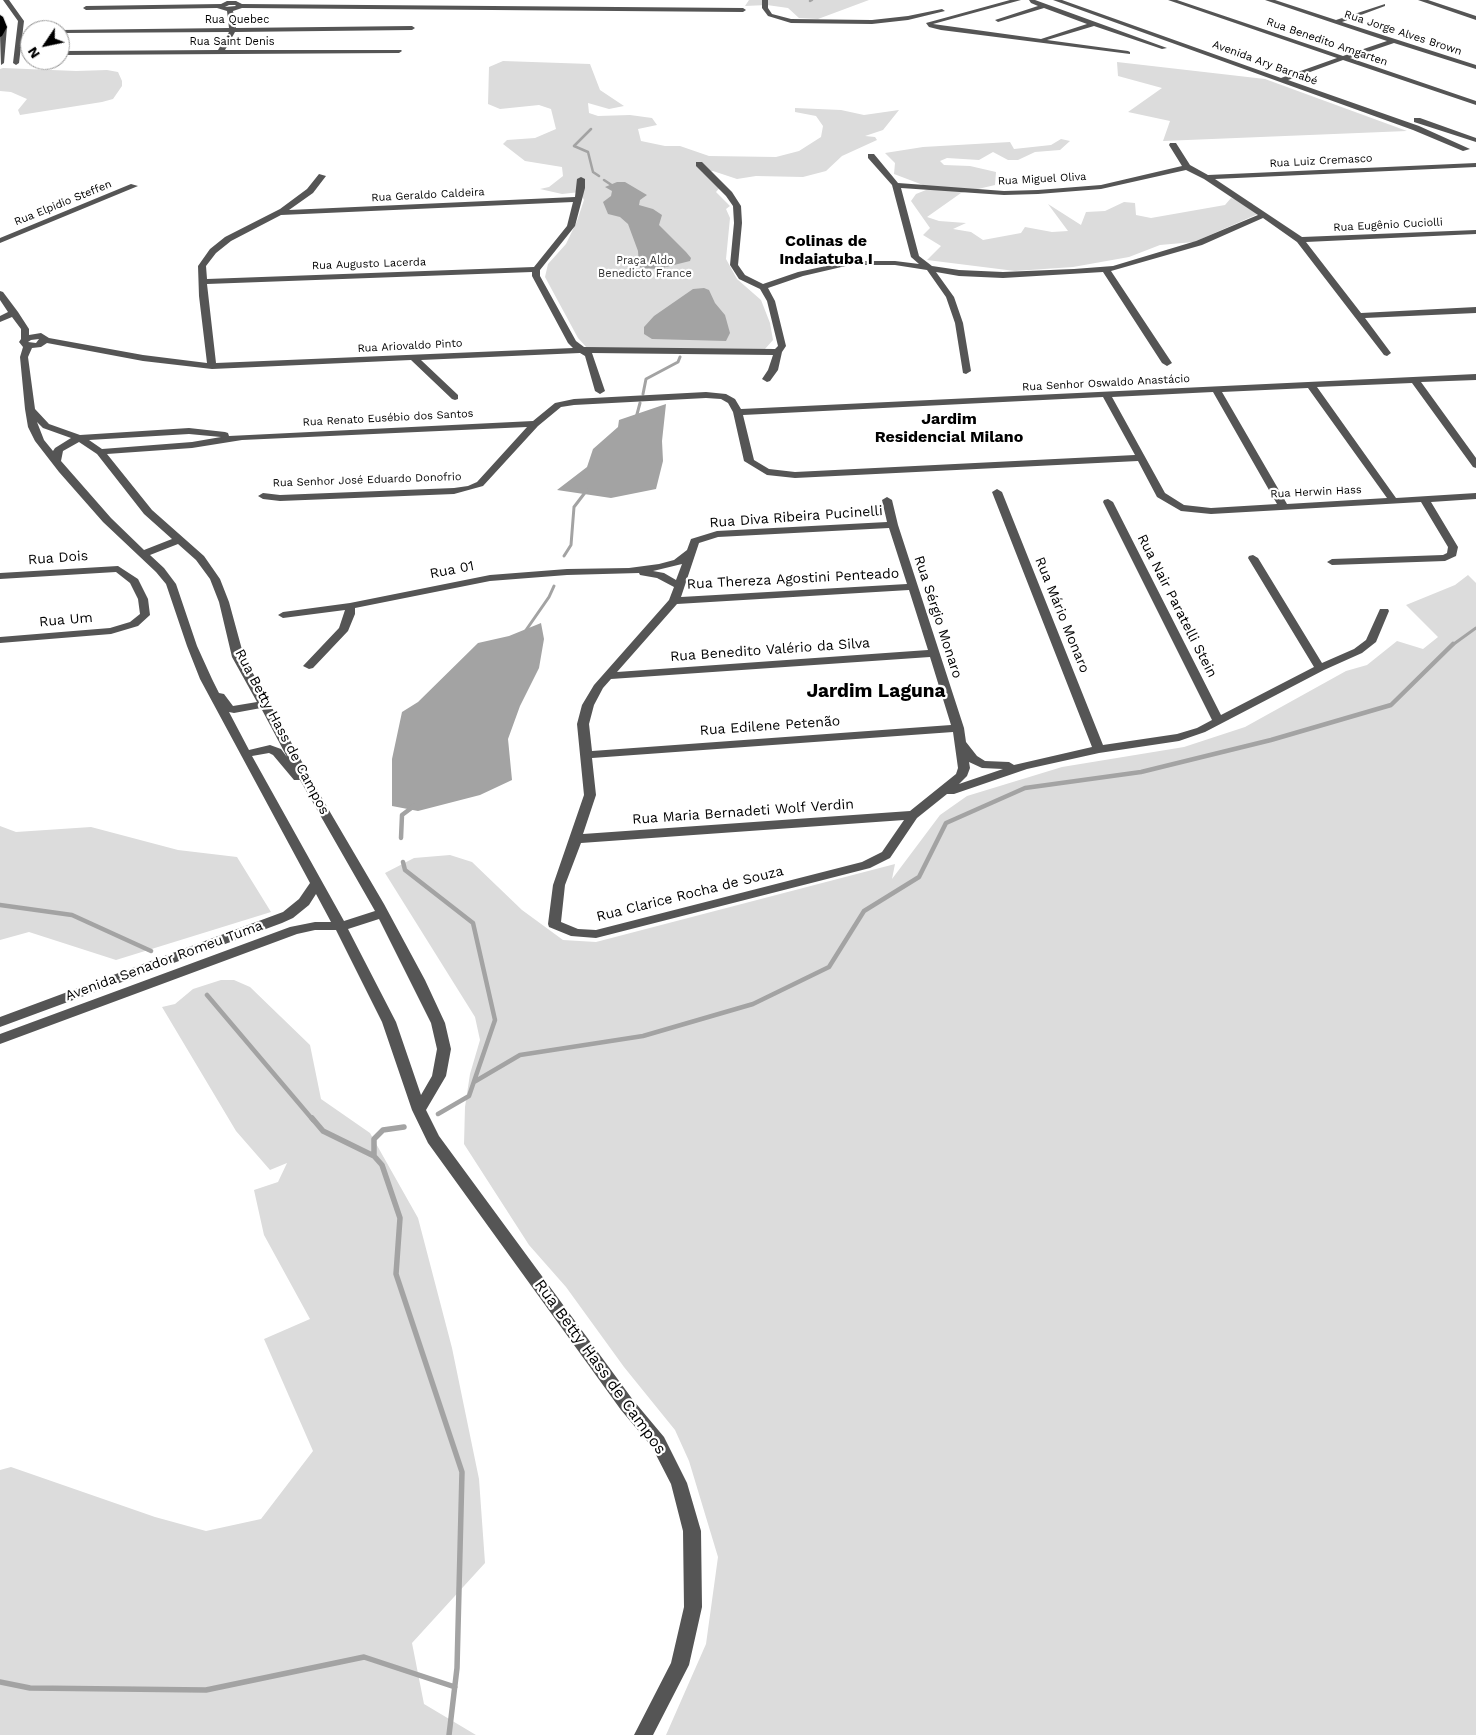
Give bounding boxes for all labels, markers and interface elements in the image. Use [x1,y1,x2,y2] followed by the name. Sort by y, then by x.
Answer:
[1343,8,1463,58] street label: Rua Jorge Alves Brown
[205,13,269,27] street label: Rua Quebec
[1265,15,1389,69] street label: Rua Benedito Amgarten
[20,20,70,70] north arrow
[190,35,274,49] street label: Rua Saint Denis
[1211,38,1319,88] street label: Avenida Ary Barnabé
[24,44,43,62] text: N
[1269,152,1373,170] street label: Rua Luiz Cremasco
[997,170,1087,188] street label: Rua Miguel Oliva
[12,177,114,229] street label: Rua Elpidio Steffen
[371,185,485,205] street label: Rua Geraldo Caldeira
[1333,216,1443,234] street label: Rua Eugênio Cuciolli
[779,231,873,269] district label: Colinas de Indaiatuba I
[598,254,692,280] park label: Praça Aldo Benedicto France
[312,255,426,273] street label: Rua Augusto Lacerda
[357,337,463,355] street label: Rua Ariovaldo Pinto
[1022,372,1190,394] street label: Rua Senhor Oswaldo Anastácio
[302,407,474,429] street label: Rua Renato Eusébio dos Santos
[875,409,1023,447] district label: Jardim Residencial Milano
[272,470,462,490] street label: Rua Senhor José Eduardo Donofrio
[1270,483,1362,501] street label: Rua Herwin Hass
[709,503,883,531] street label: Rua Diva Ribeira Pucinelli
[1133,531,1221,681] street label: Rua Nair Paratelli Stein
[27,548,89,568] street label: Rua Dois
[910,554,966,680] street label: Rua Sérgio Monaro
[1031,555,1093,675] street label: Rua Mário Monaro
[428,557,476,583] street label: Rua 01
[686,565,900,593] street label: Rua Thereza Agostini Penteado
[39,609,93,631] street label: Rua Um
[670,635,870,665] street label: Rua Benedito Valério da Silva
[231,646,333,818] street label: Rua Betty Hass de Campos
[806,680,946,702] district label: Jardim Laguna
[699,713,841,739] street label: Rua Edilene Petenão
[632,796,854,828] street label: Rua Maria Bernadeti Wolf Verdin
[595,863,785,925] street label: Rua Clarice Rocha de Souza
[63,917,265,1005] street label: Avenida Senador Romeu Tuma
[530,1276,670,1458] street label: Rua Betty Hass de Campos

